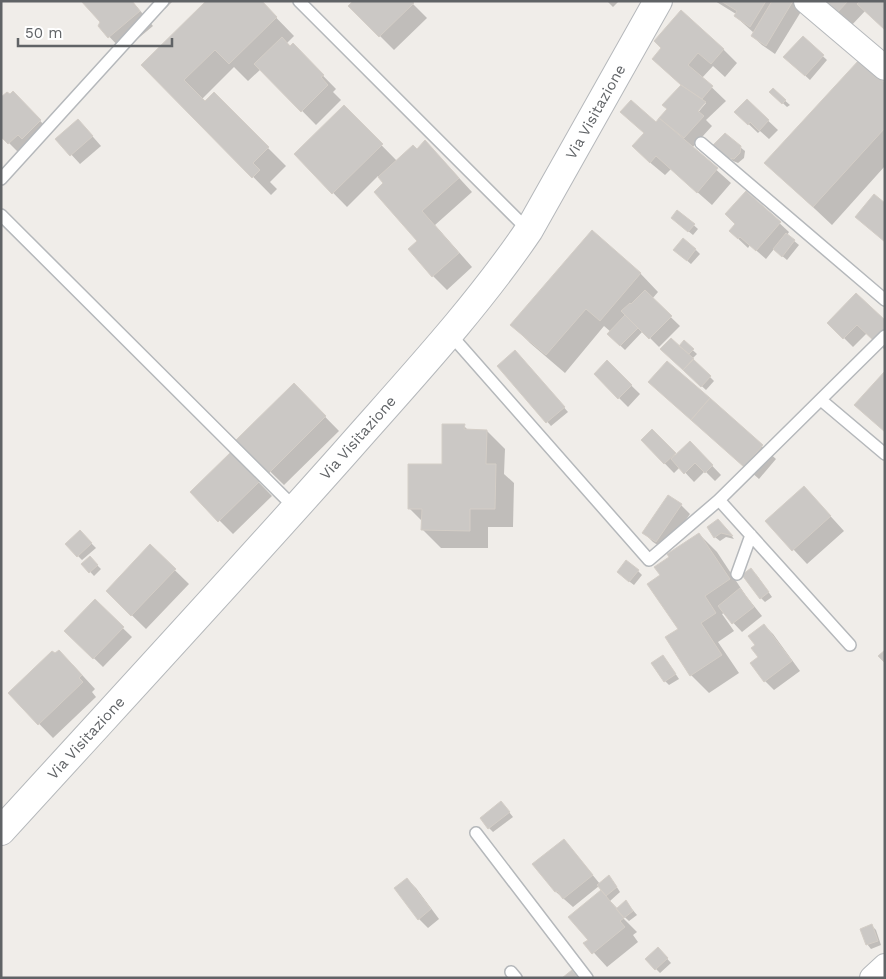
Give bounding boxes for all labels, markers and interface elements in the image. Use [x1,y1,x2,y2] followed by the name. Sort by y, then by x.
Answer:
[18,15,171,47] scale bar
[25,24,62,42] text: 50 m
[562,61,629,162] street label: Via Visitazione
[316,392,400,484] street label: Via Visitazione
[44,693,128,783] street label: Via Visitazione

